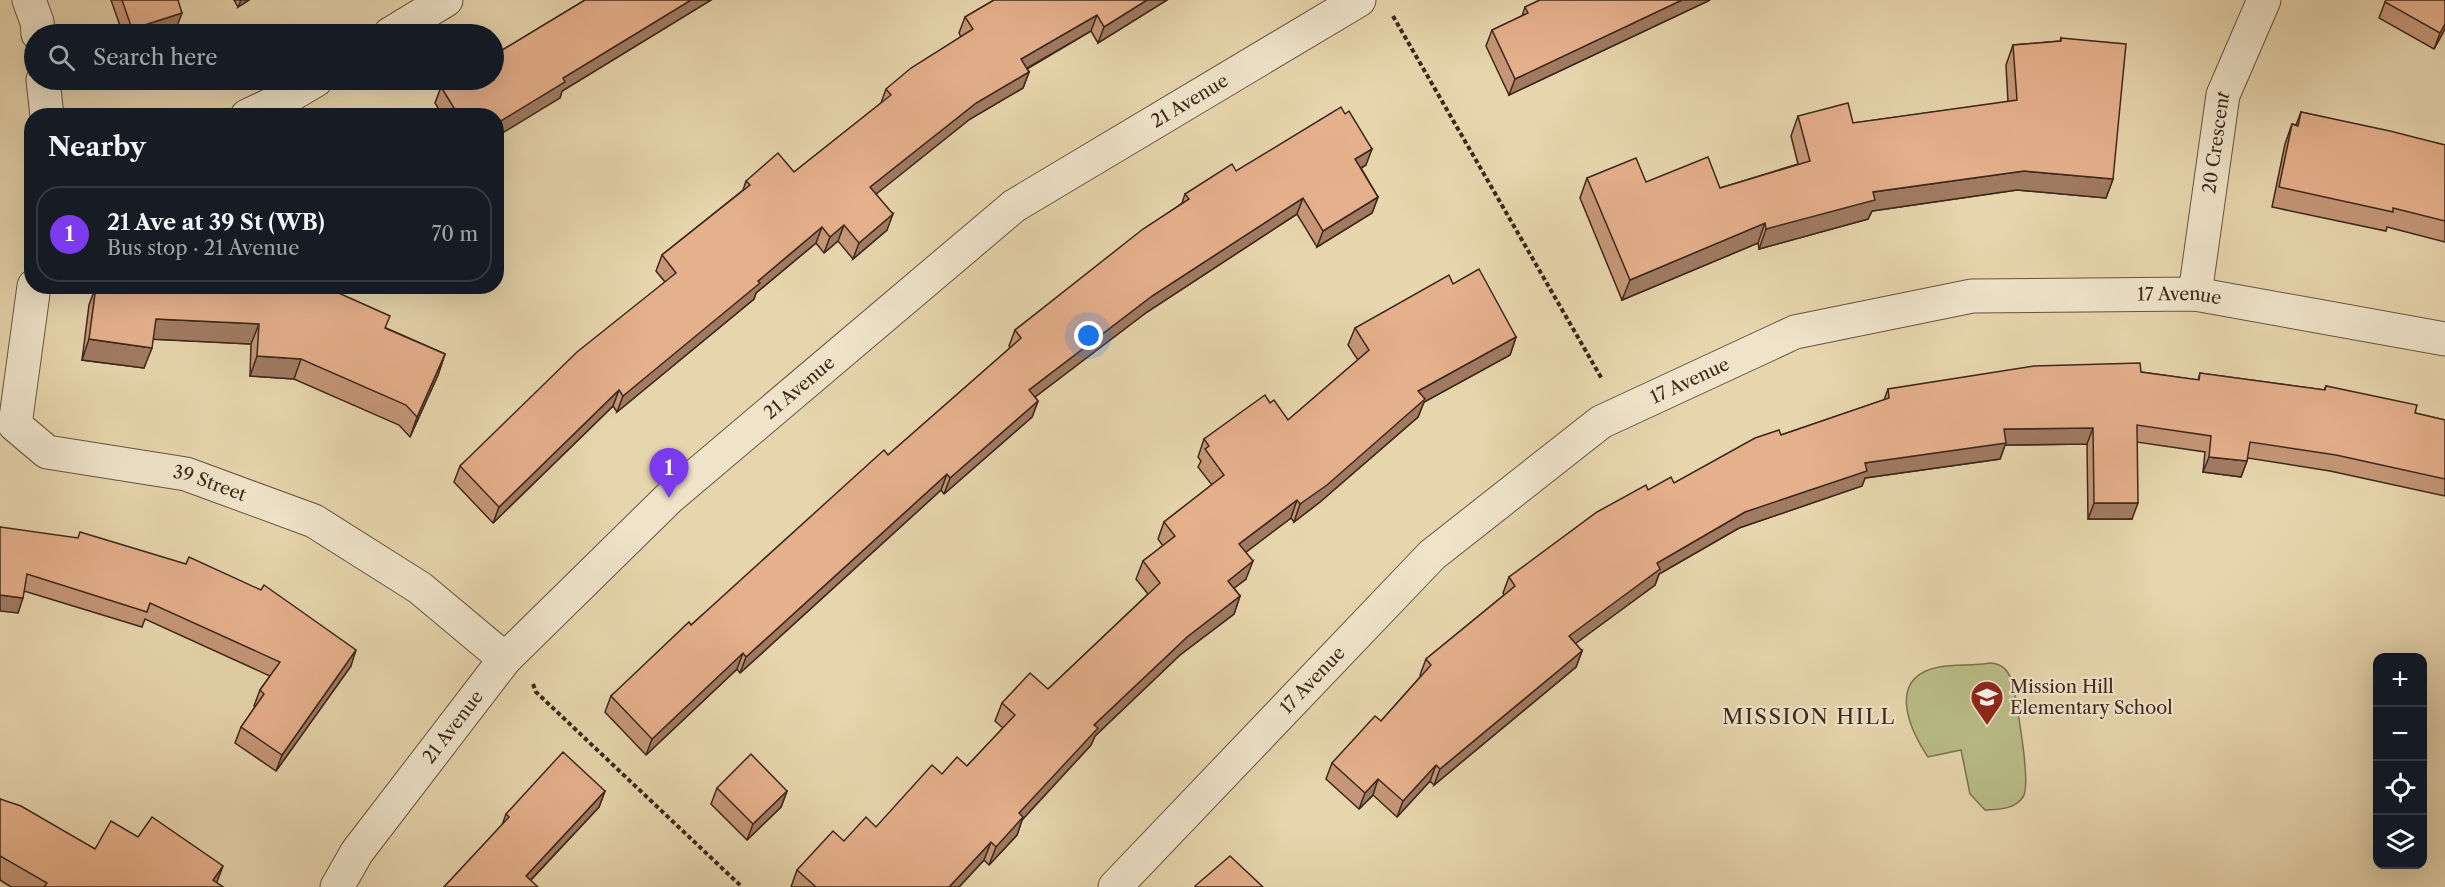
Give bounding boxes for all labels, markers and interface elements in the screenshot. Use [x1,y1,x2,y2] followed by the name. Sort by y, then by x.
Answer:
[24,24,504,90] search box
[45,41,78,74] icon: search
[93,44,218,71] text: Search here
[1147,70,1232,133] street label: 21 Avenue
[2198,87,2235,195] street label: 20 Crescent
[48,131,146,163] text: Nearby
[107,209,325,236] text: 21 Ave at 39 St (WB)
[65,222,74,246] text: 1
[432,222,478,246] text: 70 m
[107,236,299,260] text: Bus stop · 21 Avenue
[2137,283,2223,310] street label: 17 Avenue
[1074,321,1103,350] your location
[759,352,839,424] street label: 21 Avenue
[1647,353,1733,409] street label: 17 Avenue
[650,448,688,498] pin: 1
[171,461,250,506] street label: 39 Street
[1275,642,1350,718] street label: 17 Avenue
[2373,653,2427,869] map controls
[2373,653,2427,707] button: +
[2010,676,2173,719] place label: Mission Hill Elementary School
[1969,679,2005,726] school or university icon: Mission Hill Elementary School
[418,686,488,768] street label: 21 Avenue
[1722,704,1896,729] district label: MISSION HILL
[2373,707,2427,761] button: −
[2373,761,2427,815] button: locate
[2373,815,2427,869] button: layers

